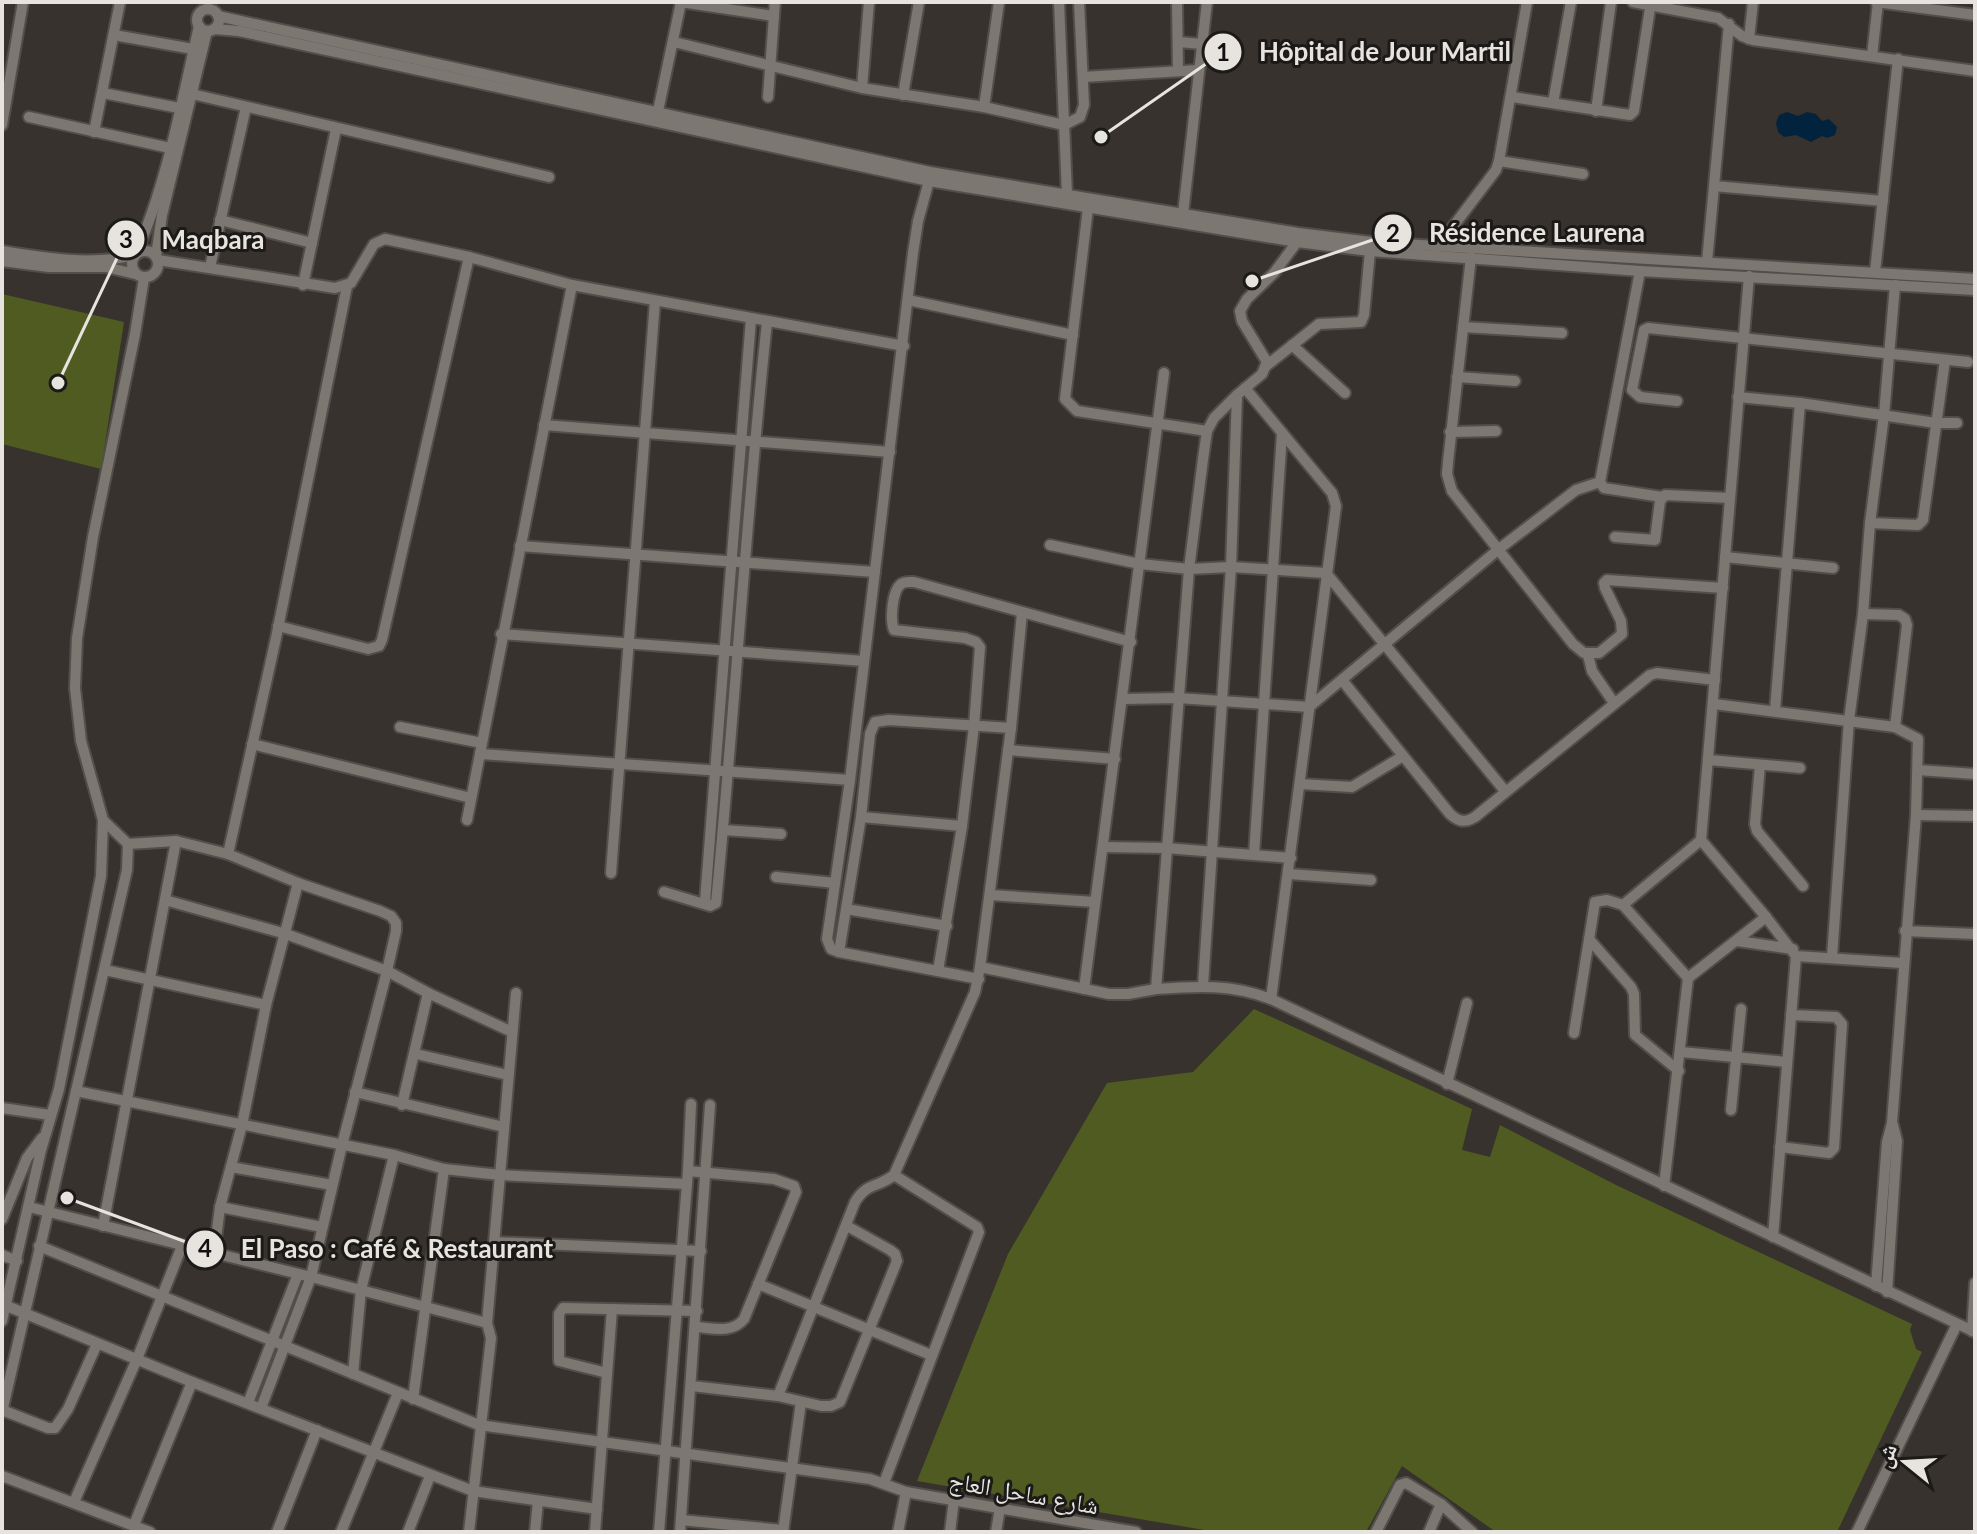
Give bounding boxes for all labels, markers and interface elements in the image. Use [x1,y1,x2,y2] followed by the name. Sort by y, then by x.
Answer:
[1203,27,1528,77] callout: Hôpital de Jour Martil
[1259,35,1511,67] text: Hôpital de Jour Martil
[1216,37,1230,66] text: 1
[1373,208,1661,258] callout: Résidence Laurena
[106,214,281,264] callout: Maqbara
[1429,216,1645,248] text: Résidence Laurena
[1386,218,1400,247] text: 2
[162,223,264,255] text: Maqbara
[119,224,133,253] text: 3
[185,1224,570,1274] callout: El Paso : Café & Restaurant
[241,1232,553,1264] text: El Paso : Café & Restaurant
[198,1233,212,1262] text: 4
[1865,1422,1945,1502] north arrow
[1869,1440,1903,1471] text: ش
[947,1465,1101,1521] street label: شارع ساحل العاج

